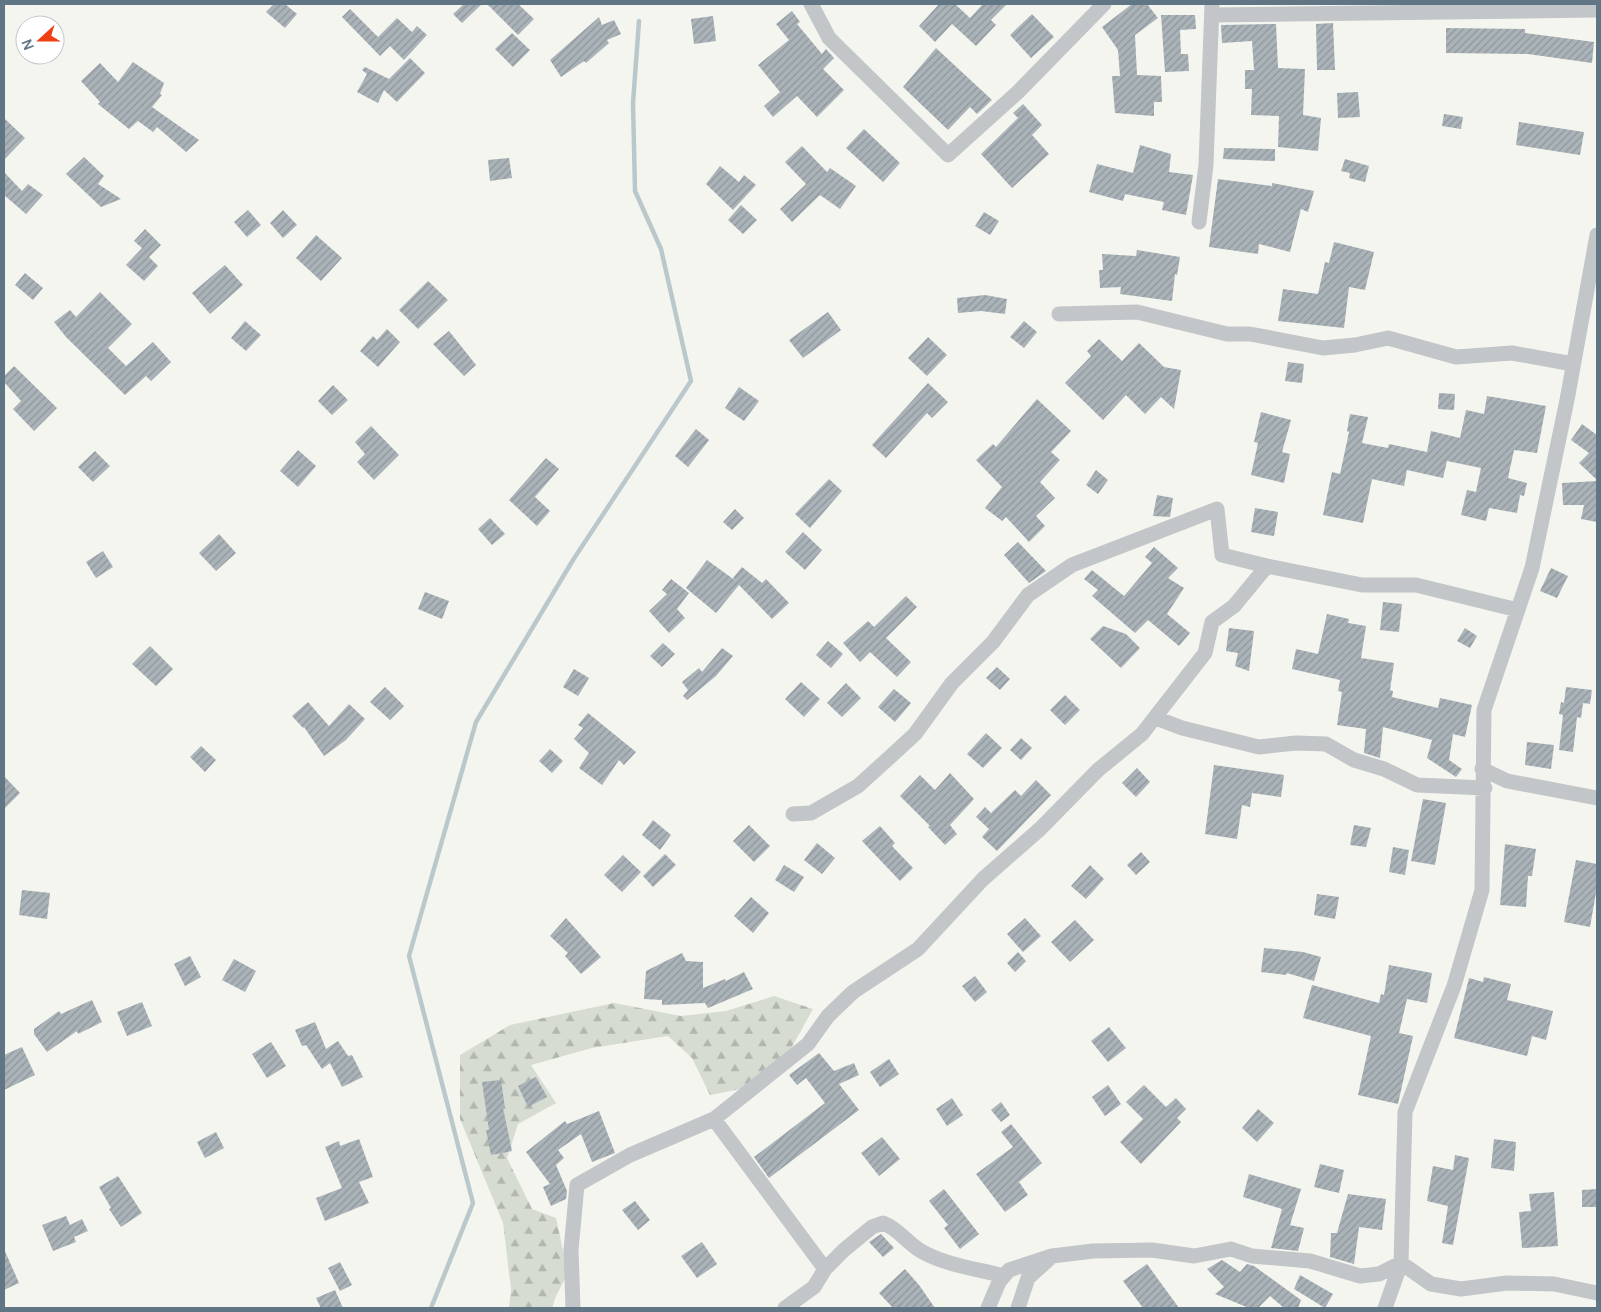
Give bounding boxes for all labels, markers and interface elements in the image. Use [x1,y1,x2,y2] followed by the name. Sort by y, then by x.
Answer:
[15,15,65,65] north arrow
[17,37,38,53] text: N

